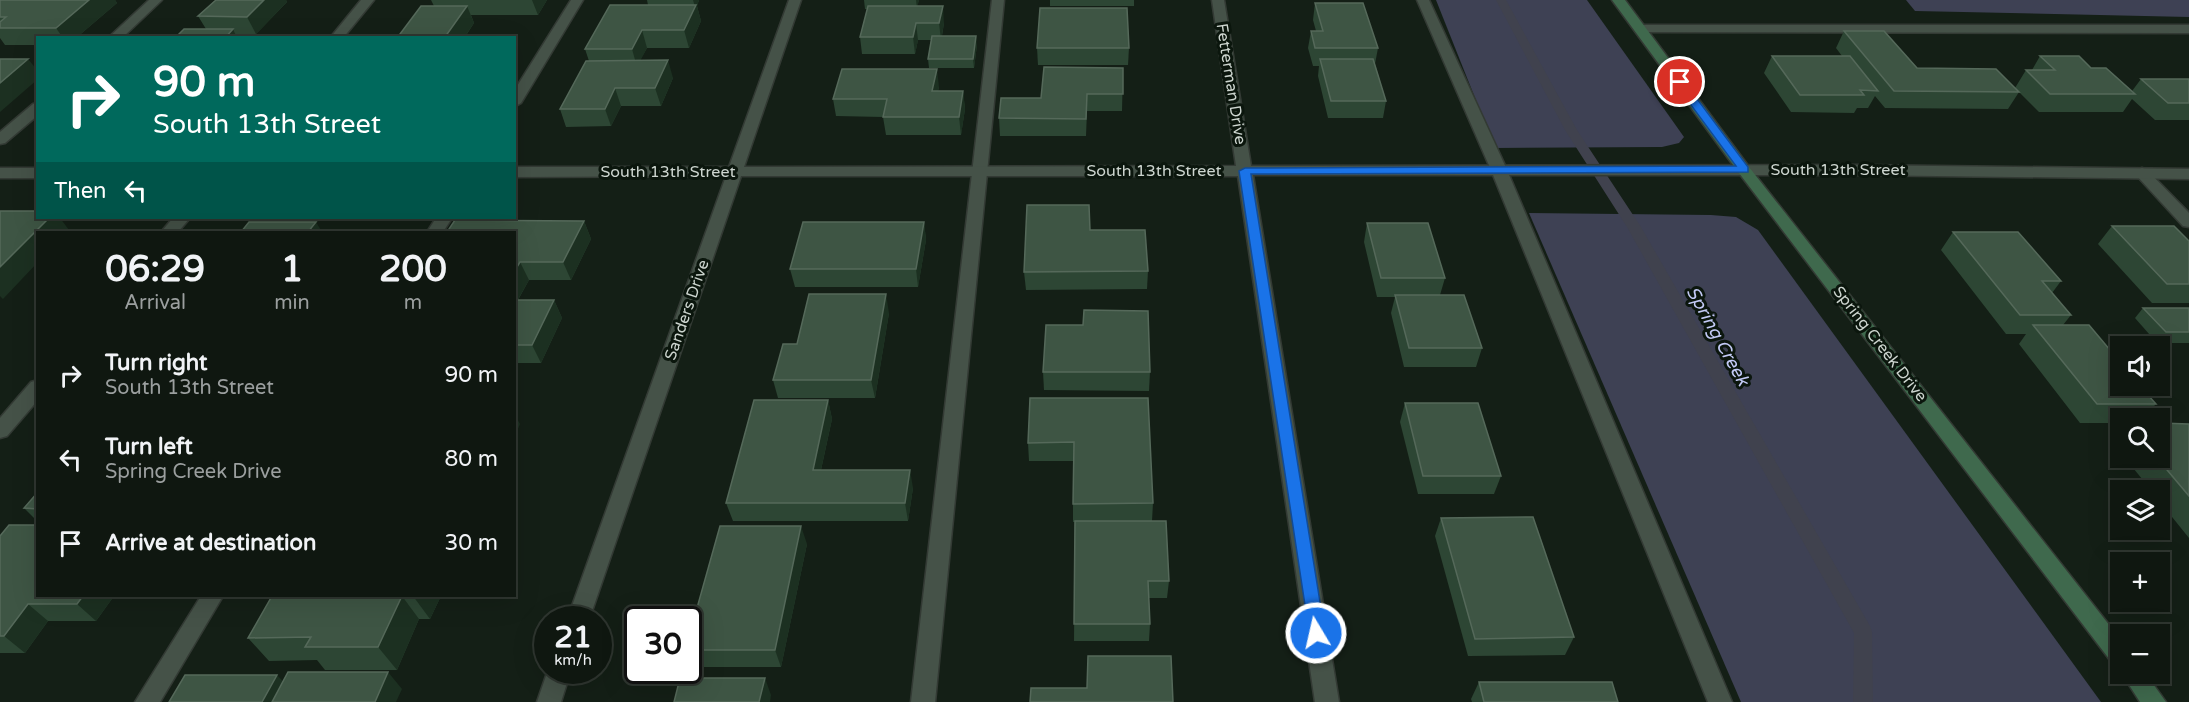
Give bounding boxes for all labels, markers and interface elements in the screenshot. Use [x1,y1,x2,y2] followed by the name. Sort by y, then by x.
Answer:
[1212,22,1250,146] street label: Fetterman Drive
[1654,56,1705,107] pin
[153,57,255,108] text: 90 m
[54,60,132,138] icon: right
[1663,65,1696,98] icon: arrive
[153,108,381,141] text: South 13th Street
[1770,160,1906,180] street label: South 13th Street
[1086,161,1222,181] street label: South 13th Street
[600,162,736,182] street label: South 13th Street
[119,174,152,207] icon: left
[54,178,107,204] text: Then
[105,248,205,291] text: 06:29
[281,248,303,291] text: 1
[379,248,447,291] text: 200
[660,257,714,363] street label: Sanders Drive
[1829,282,1931,406] street label: Spring Creek Drive
[1682,283,1755,390] water label: Spring Creek
[124,291,186,315] text: Arrival
[274,291,310,315] text: min
[404,291,422,315] text: m
[2110,336,2170,684] map controls
[2110,336,2170,396] button: sound
[105,350,207,376] text: Turn right
[54,359,87,392] icon: right
[444,362,498,388] text: 90 m
[105,376,274,400] text: South 13th Street
[2110,408,2170,468] button: search
[105,434,193,460] text: Turn left
[54,443,87,476] icon: left
[444,446,498,472] text: 80 m
[105,460,282,484] text: Spring Creek Drive
[2110,480,2170,540] button: layers
[54,527,87,560] icon: arrive
[105,530,316,556] text: Arrive at destination
[444,530,498,556] text: 30 m
[2110,552,2170,612] button: +
[1284,601,1348,665] position arrow
[624,606,702,684] speed limit sign: 30
[554,619,592,656] text: 21
[2110,624,2170,684] button: −
[554,651,592,669] text: km/h

